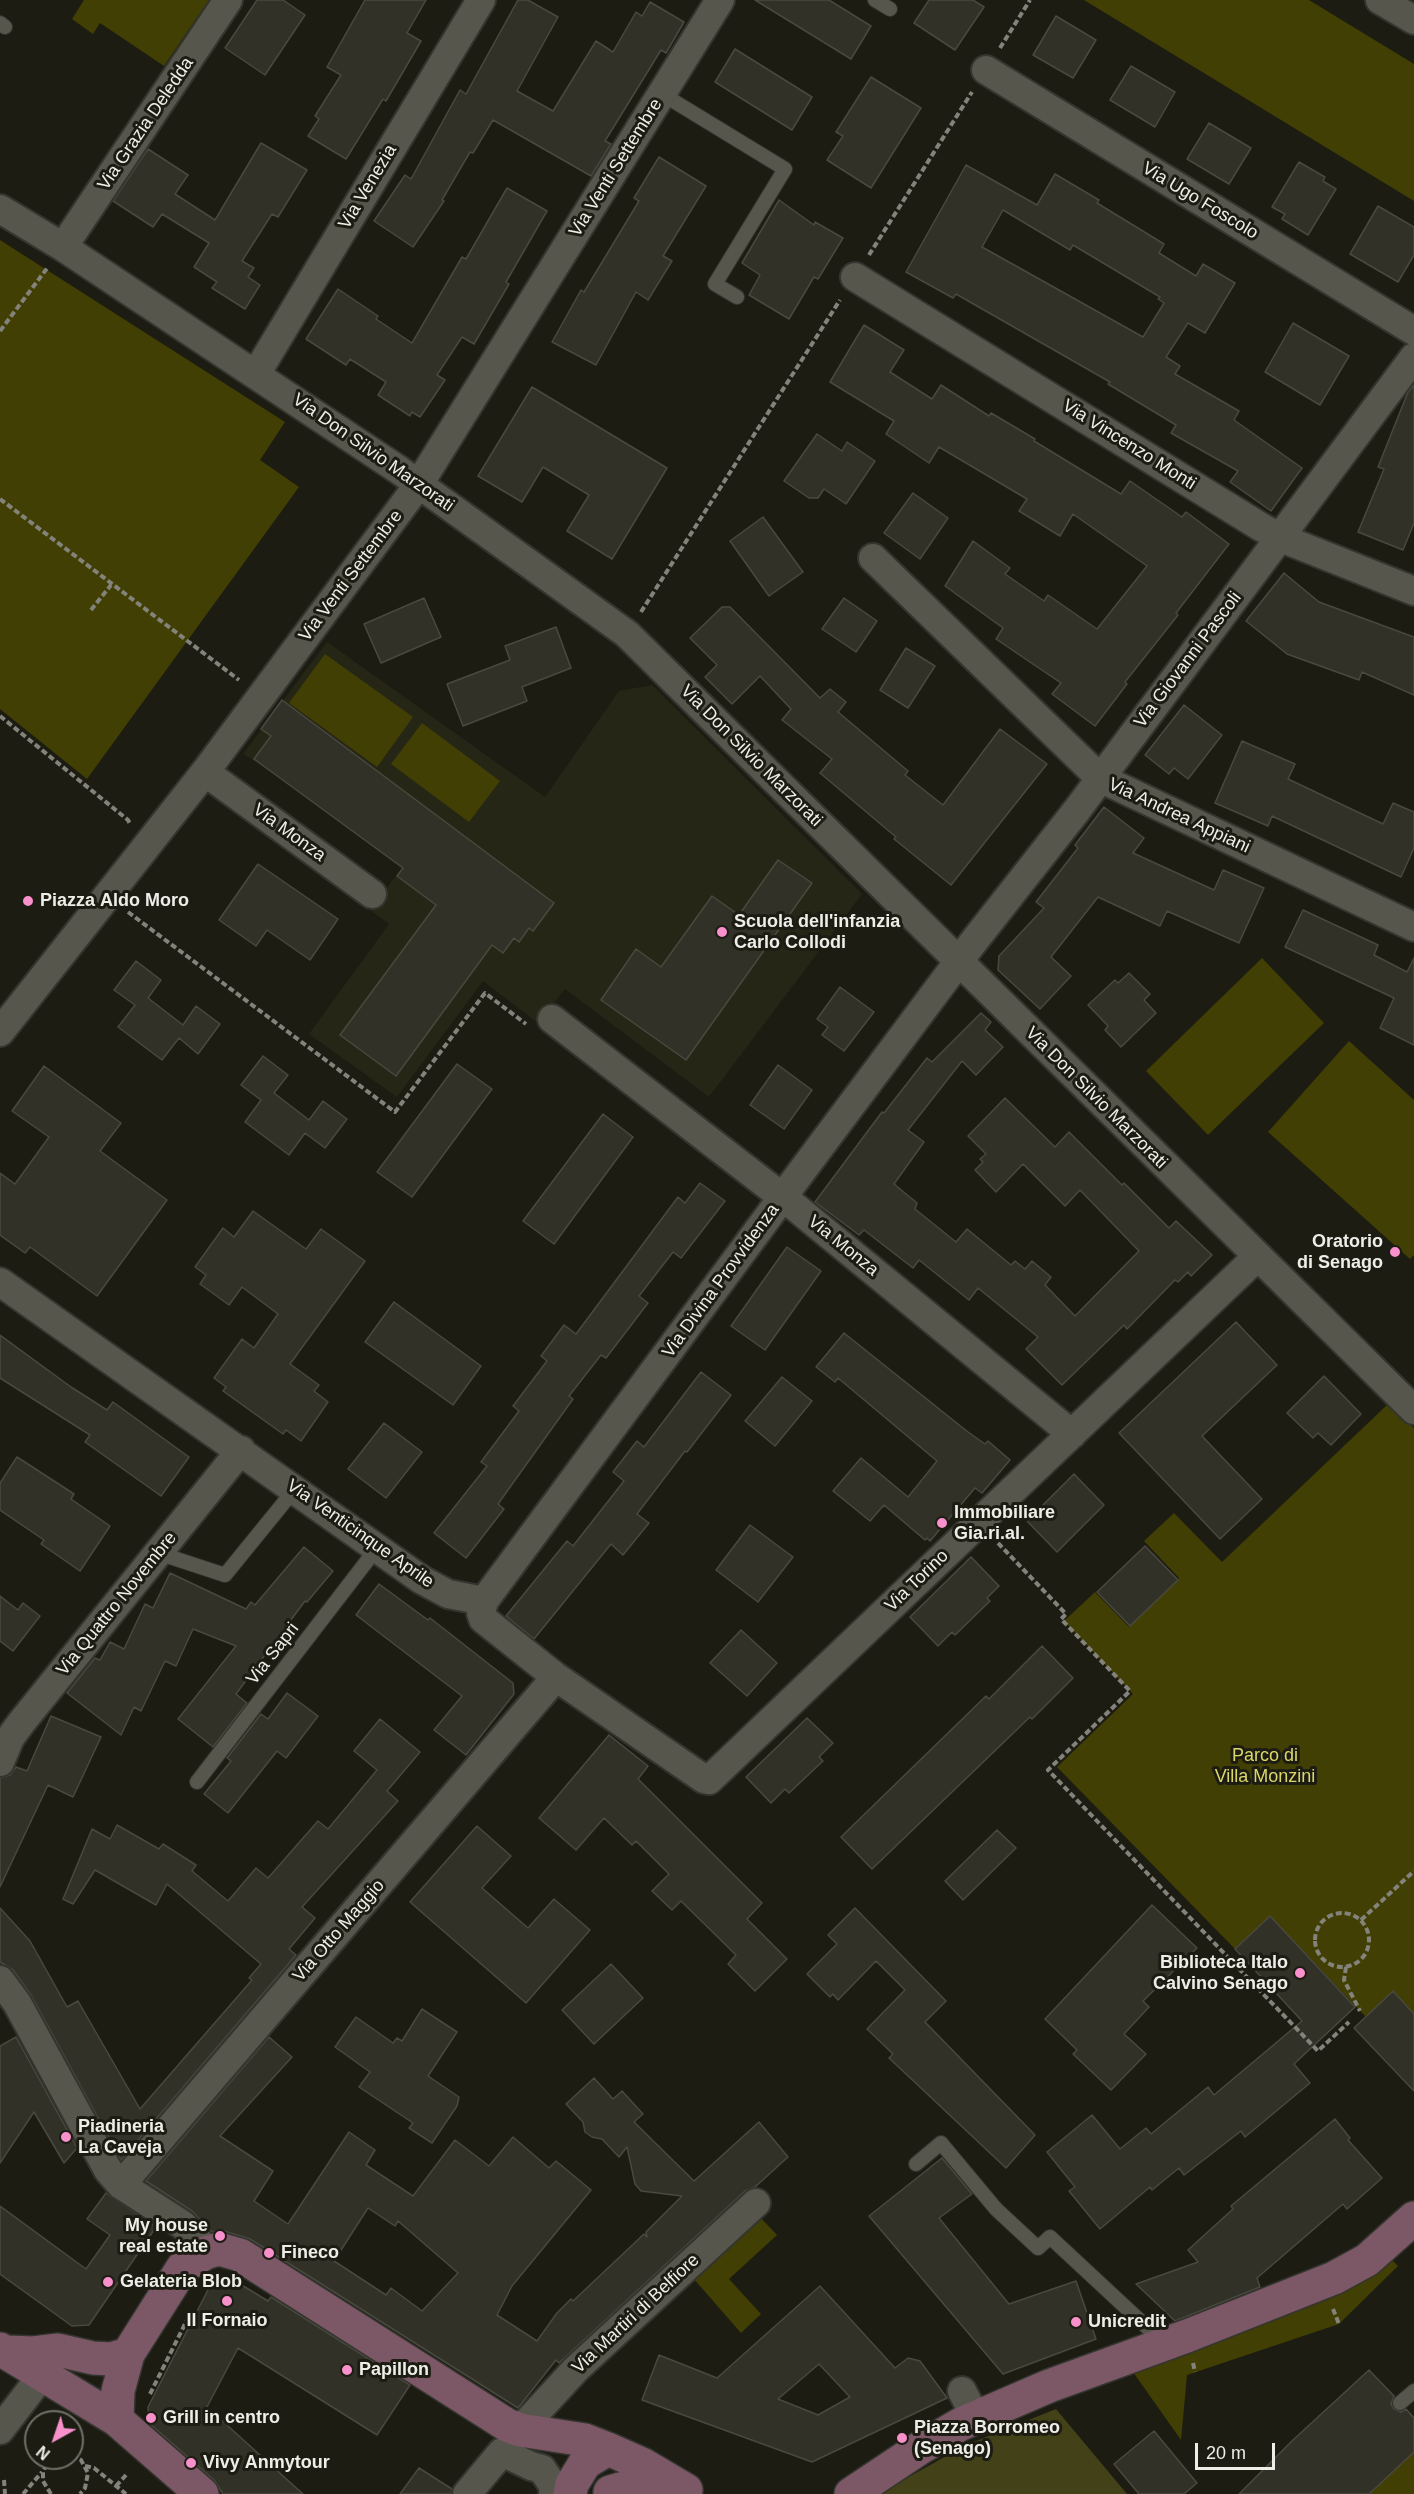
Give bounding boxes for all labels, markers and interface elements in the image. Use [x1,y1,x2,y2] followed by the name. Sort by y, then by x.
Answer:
[93,53,199,195] street label: Via Grazia Deledda
[565,95,667,241] street label: Via Venti Settembre
[334,141,402,233] street label: Via Venezia
[1138,158,1262,244] street label: Via Ugo Foscolo
[288,389,458,517] street label: Via Don Silvio Marzorati
[1058,395,1200,495] street label: Via Vincenzo Monti
[295,506,407,646] street label: Via Venti Settembre
[1130,588,1246,732] street label: Via Giovanni Pascoli
[676,681,826,831] street label: Via Don Silvio Marzorati
[1105,774,1253,858] street label: Via Andrea Appiani
[248,799,330,867] street label: Via Monza
[40,890,189,912] place label: Piazza Aldo Moro
[21,894,35,908] marker: Piazza Aldo Moro
[734,911,900,954] place label: Scuola dell'infanzia Carlo Collodi
[715,925,729,939] marker: Scuola dell'infanzia Carlo Collodi
[1021,1023,1171,1173] street label: Via Don Silvio Marzorati
[658,1200,784,1362] street label: Via Divina Provvidenza
[803,1211,883,1281] street label: Via Monza
[1297,1231,1383,1274] place label: Oratorio di Senago
[1388,1245,1402,1259] marker: Oratorio di Senago
[282,1475,438,1593] street label: Via Venticinque Aprile
[954,1502,1055,1544] place label: Immobiliare Gia.ri.al.
[935,1516,949,1530] marker: Immobiliare Gia.ri.al.
[52,1528,182,1680] street label: Via Quattro Novembre
[881,1546,953,1616] street label: Via Torino
[242,1619,304,1689] street label: Via Sapri
[1215,1745,1315,1788] park label: Parco di Villa Monzini
[289,1875,389,1987] street label: Via Otto Maggio
[1153,1952,1288,1994] place label: Biblioteca Italo Calvino Senago
[1293,1966,1307,1980] marker: Biblioteca Italo Calvino Senago
[78,2116,164,2158] place label: Piadineria La Caveja
[59,2130,73,2144] marker: Piadineria La Caveja
[119,2215,208,2258] place label: My house real estate
[213,2229,227,2243] marker: My house real estate
[281,2242,339,2264] place label: Fineco
[262,2246,276,2260] marker: Fineco
[568,2250,704,2378] street label: Via Martiri di Belfiore
[120,2271,242,2293] place label: Gelateria Blob
[101,2275,115,2289] marker: Gelateria Blob
[220,2294,234,2308] marker: Il Fornaio
[186,2310,268,2332] place label: Il Fornaio
[1088,2311,1166,2333] place label: Unicredit
[1069,2315,1083,2329] marker: Unicredit
[359,2359,429,2381] place label: Papillon
[340,2363,354,2377] marker: Papillon
[163,2407,280,2429] place label: Grill in centro
[24,2410,84,2470] north arrow
[144,2411,158,2425] marker: Grill in centro
[914,2417,1060,2460] place label: Piazza Borromeo (Senago)
[895,2431,909,2445] marker: Piazza Borromeo (Senago)
[1198,2431,1278,2469] scale bar
[34,2442,53,2463] text: N
[1206,2443,1246,2463] text: 20 m
[203,2452,330,2474] place label: Vivy Anmytour
[184,2456,198,2470] marker: Vivy Anmytour

